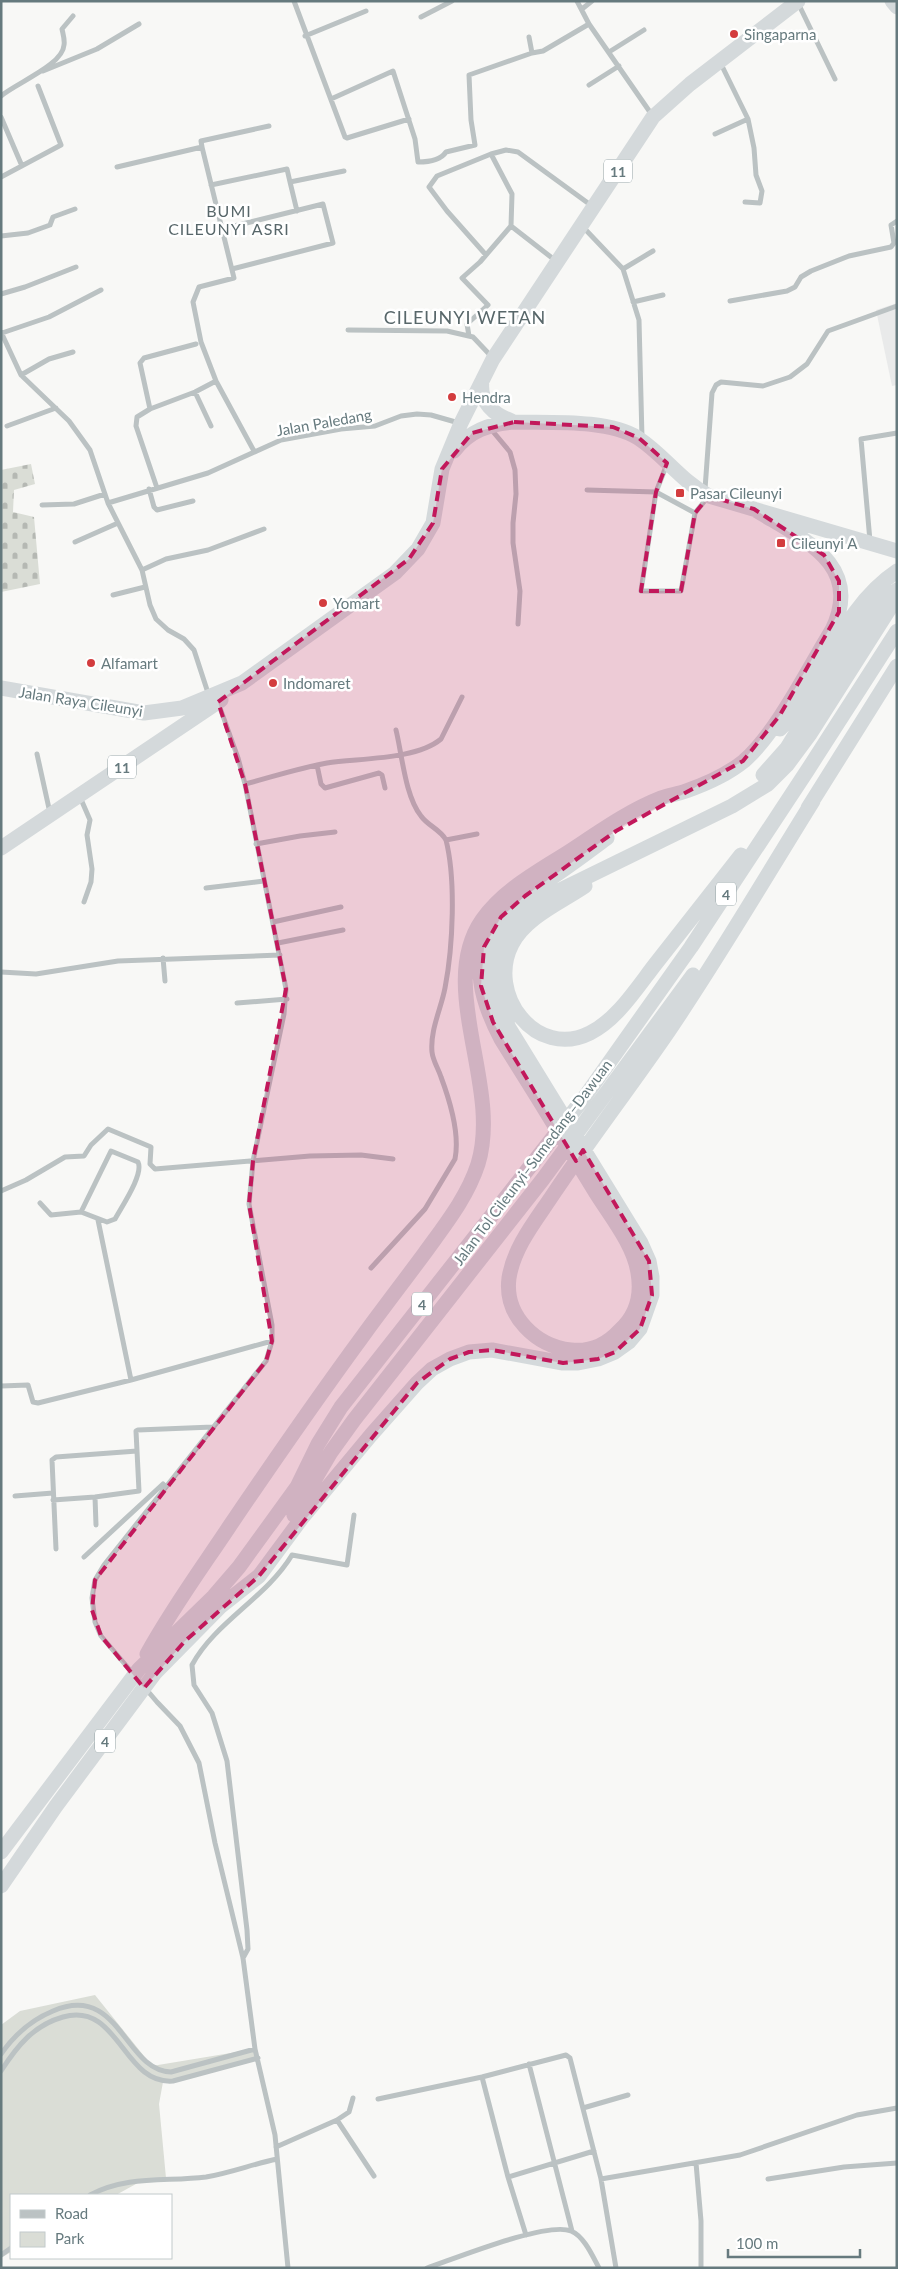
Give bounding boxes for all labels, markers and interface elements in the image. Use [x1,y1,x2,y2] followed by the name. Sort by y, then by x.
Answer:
[744,25,816,43] place label: Singaparna
[728,28,740,40] marker: Singaparna
[604,160,632,182] road number: 11
[168,201,290,238] district label: BUMI CILEUNYI ASRI
[384,306,546,328] district label: CILEUNYI WETAN
[462,388,511,406] place label: Hendra
[446,391,458,403] marker: Hendra
[275,405,373,439] street label: Jalan Paledang
[690,484,782,502] place label: Pasar Cileunyi
[674,487,686,499] marker: Pasar Cileunyi
[791,534,858,552] place label: Cileunyi A
[775,537,787,549] marker: Cileunyi A
[333,594,380,612] place label: Yomart
[317,597,329,609] marker: Yomart
[101,654,159,672] place label: Alfamart
[85,657,97,669] marker: Alfamart
[283,674,351,692] place label: Indomaret
[267,677,279,689] marker: Indomaret
[18,682,144,720] street label: Jalan Raya Cileunyi
[108,756,136,779] road number: 11
[716,882,736,906] road number: 4
[449,1056,615,1268] street label: Jalan Tol Cileunyi–Sumedang–Dawuan
[412,1292,432,1316] road number: 4
[95,1730,115,1752] road number: 4
[10,2194,172,2259] legend
[55,2204,88,2222] text: Road
[728,2226,860,2258] scale bar
[55,2229,85,2247] text: Park
[736,2234,778,2252] text: 100 m

